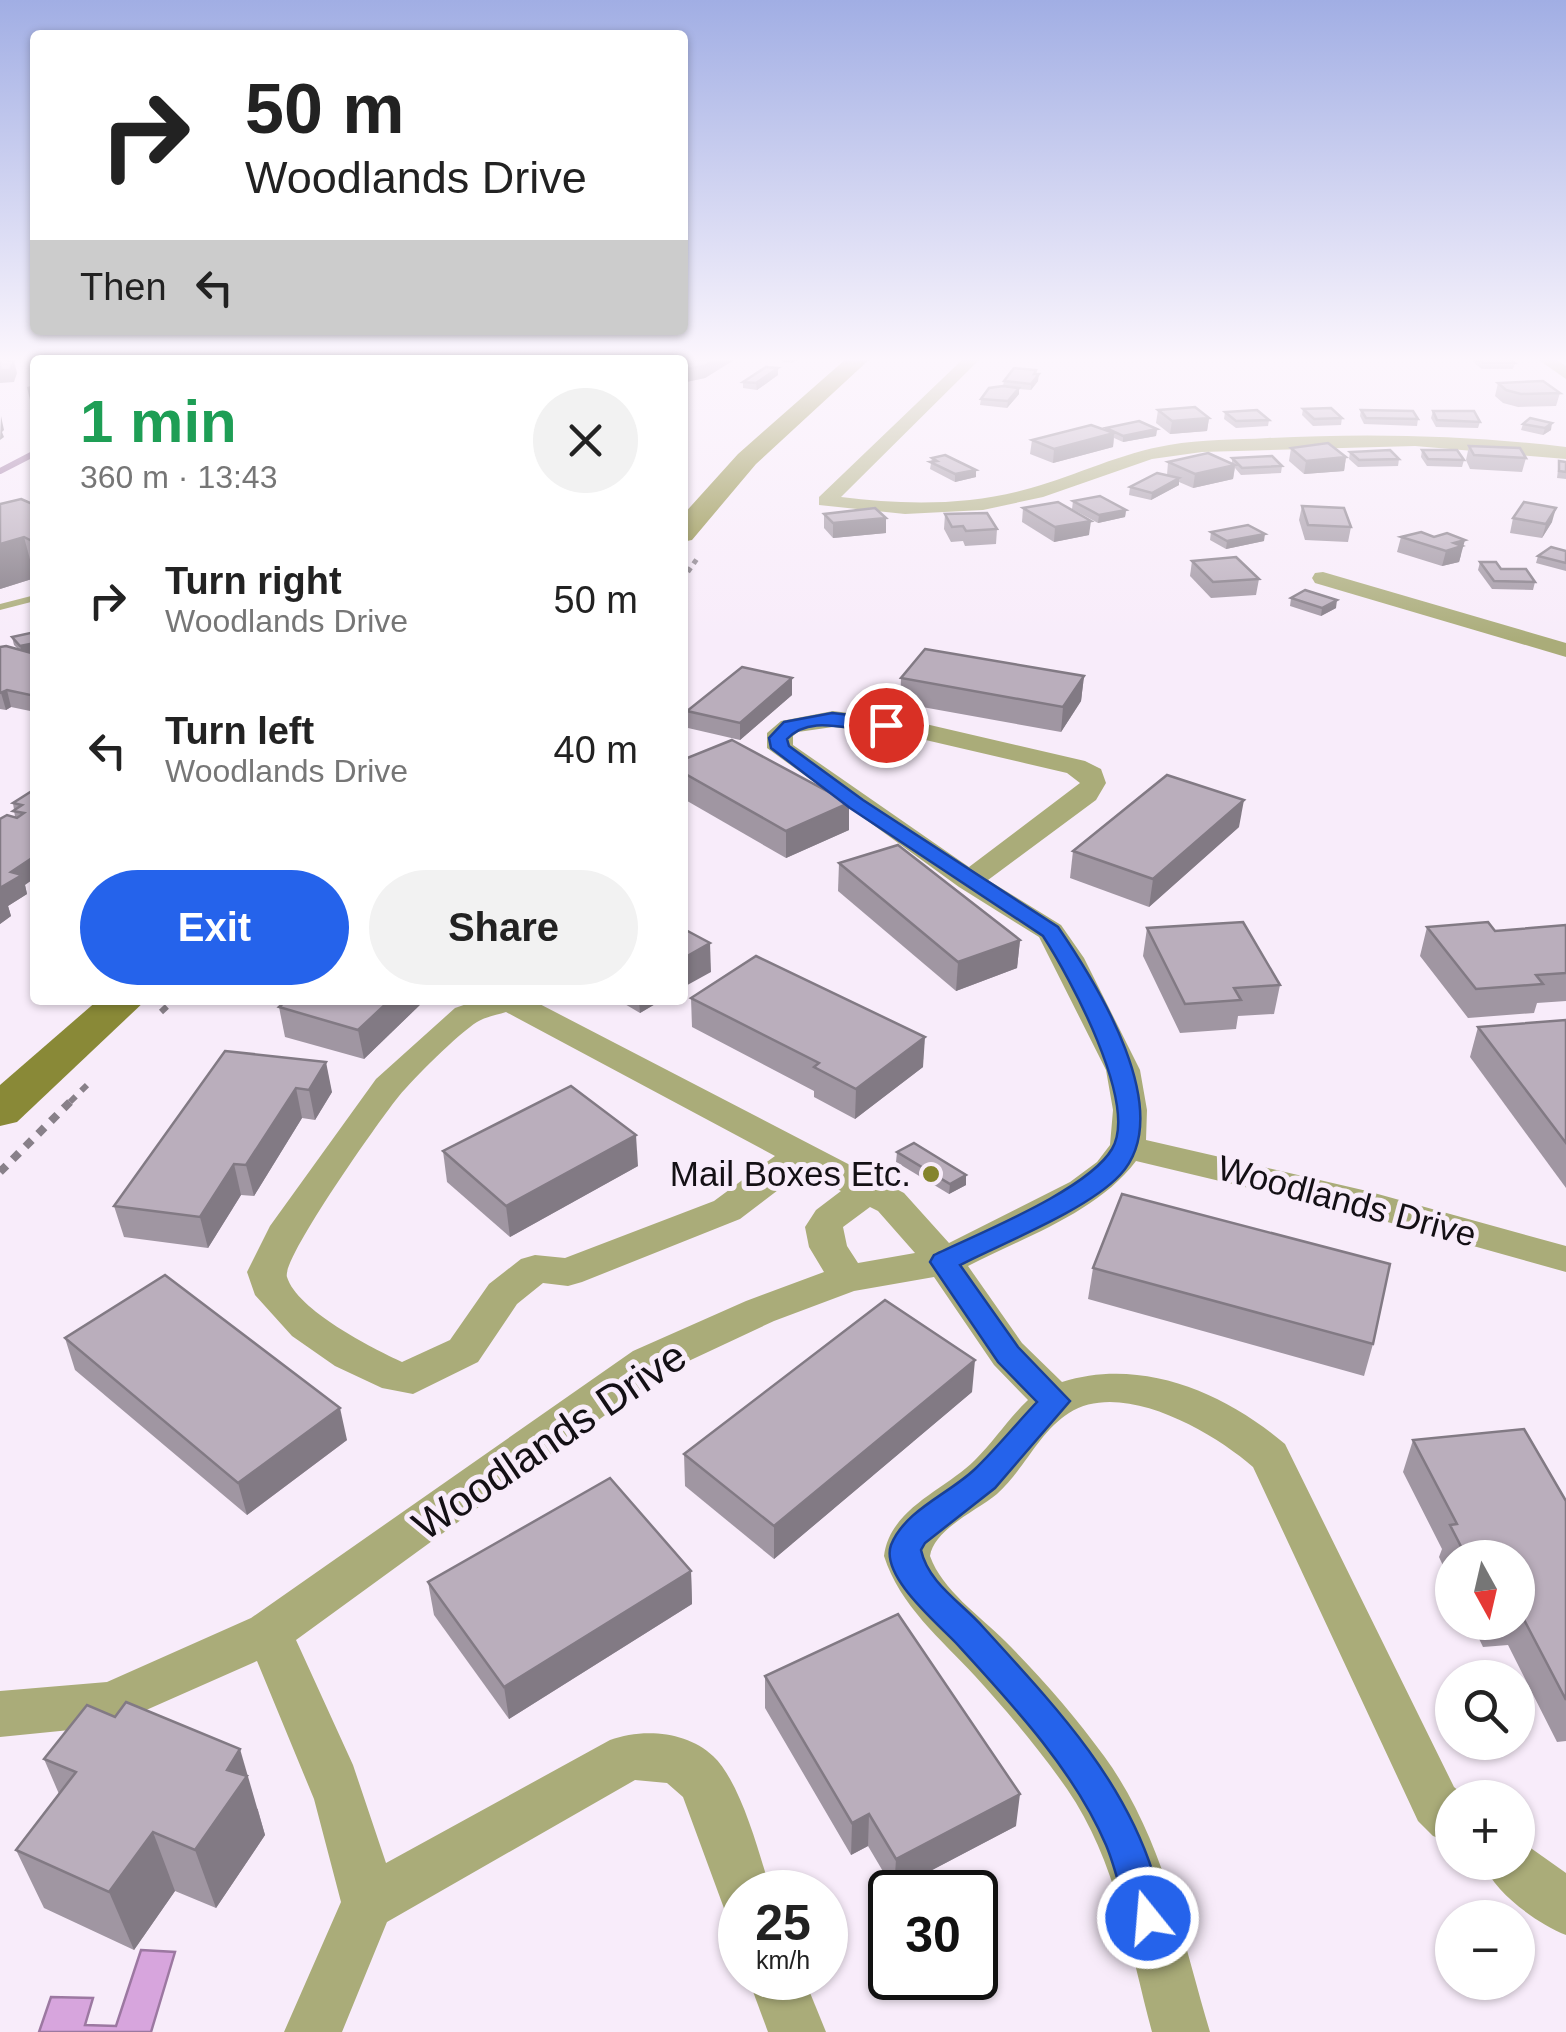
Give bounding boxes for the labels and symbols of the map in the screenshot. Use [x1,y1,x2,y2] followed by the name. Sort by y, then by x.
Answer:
[844,683,929,768] pin
[1214,1147,1481,1254] street label: Woodlands Drive
[670,1154,911,1193] place label: Mail Boxes Etc.
[920,1163,942,1185] marker: Mail Boxes Etc.
[404,1332,695,1549] street label: Woodlands Drive
[1435,1540,1535,1640] north arrow
[1096,1866,1200,1970] position arrow
[868,1870,998,2000] speed limit sign: 30

